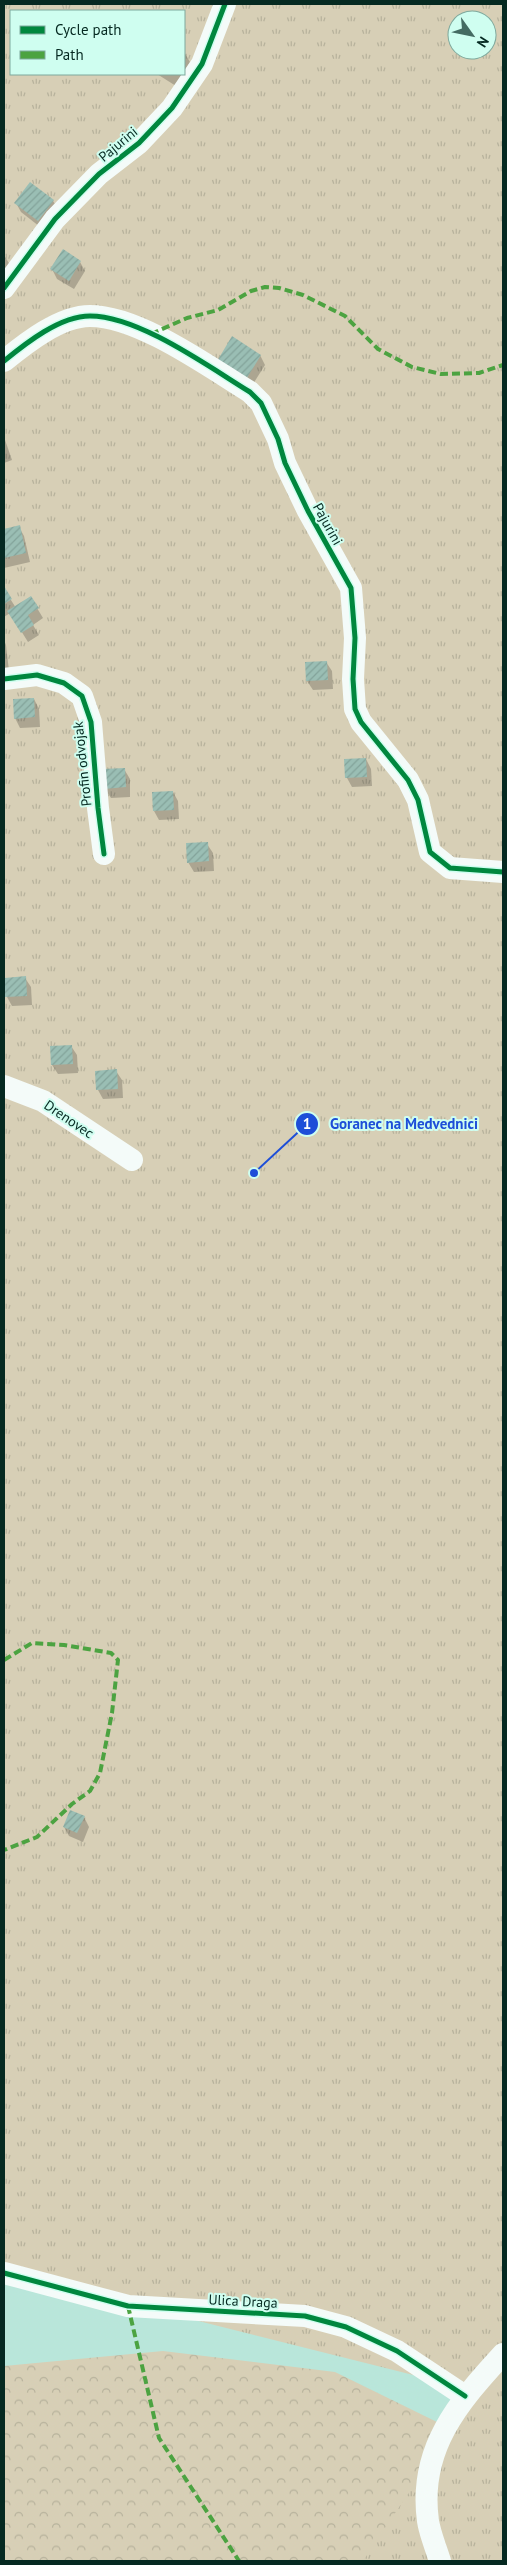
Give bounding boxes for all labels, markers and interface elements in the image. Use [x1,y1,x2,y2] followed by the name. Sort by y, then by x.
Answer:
[10,10,185,75] legend
[447,10,497,60] north arrow
[55,20,121,39] text: Cycle path
[473,33,493,51] text: N
[55,45,84,64] text: Path
[95,122,141,166] street label: Pajurini
[309,500,347,548] street label: Pajurini
[69,720,95,807] street label: Profin odvojak
[41,1096,97,1142] street label: Drenovec
[295,1109,488,1139] callout: Goranec na Medvednici
[303,1114,311,1133] text: 1
[330,1114,478,1133] text: Goranec na Medvednici
[208,2290,278,2312] street label: Ulica Draga

